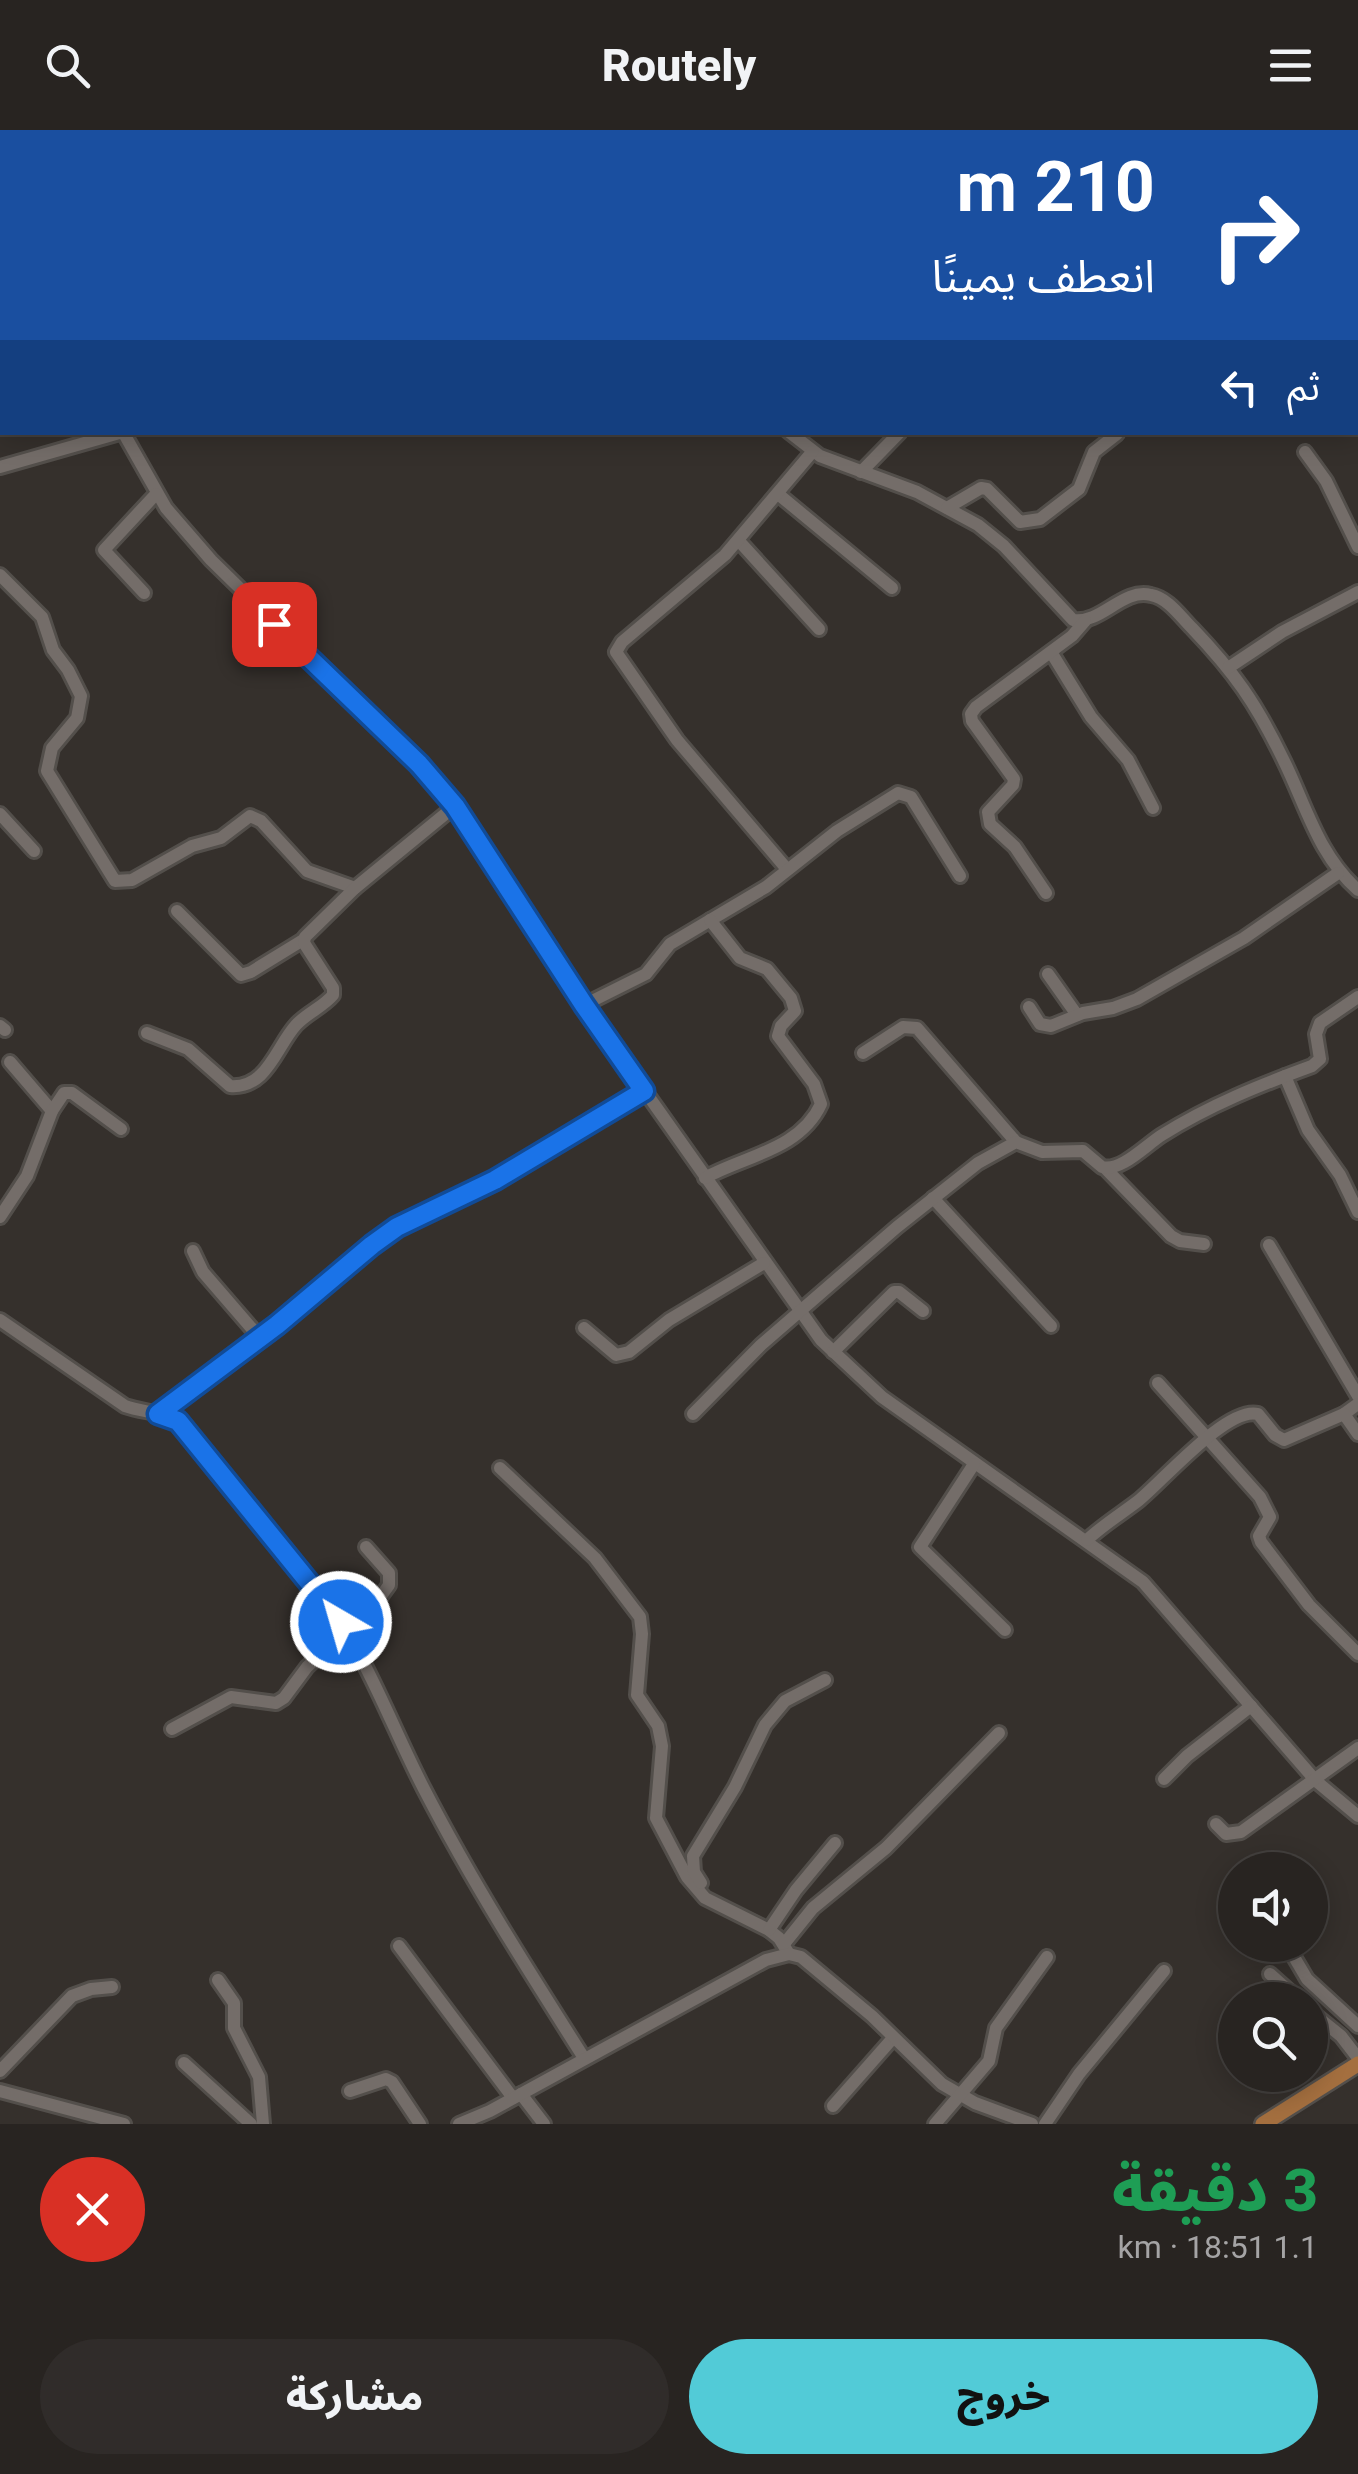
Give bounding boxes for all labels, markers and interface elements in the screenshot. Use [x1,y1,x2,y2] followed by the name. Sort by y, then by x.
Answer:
[40,38,95,93] icon: search
[1263,38,1318,93] icon: menu
[602,39,756,92] text: Routely
[956,146,1155,228] text: 210 m
[1190,170,1320,300] icon: right
[931,250,1155,303] text: انعطف يمينًا
[1212,360,1267,415] icon: left
[1287,365,1320,409] text: ثم
[232,582,317,667] pin
[247,597,302,652] icon: arrive
[289,1570,393,1674] position arrow
[1218,1852,1328,2092] map controls
[1218,1852,1328,1962] button: sound
[1218,1982,1328,2092] button: search
[1112,2155,1318,2226] text: 3 دقيقة
[40,2157,145,2262] button: close
[1117,2228,1318,2266] text: 1.1 km · 18:51
[40,2339,669,2454] button: مشاركة
[689,2339,1318,2454] button: خروج

